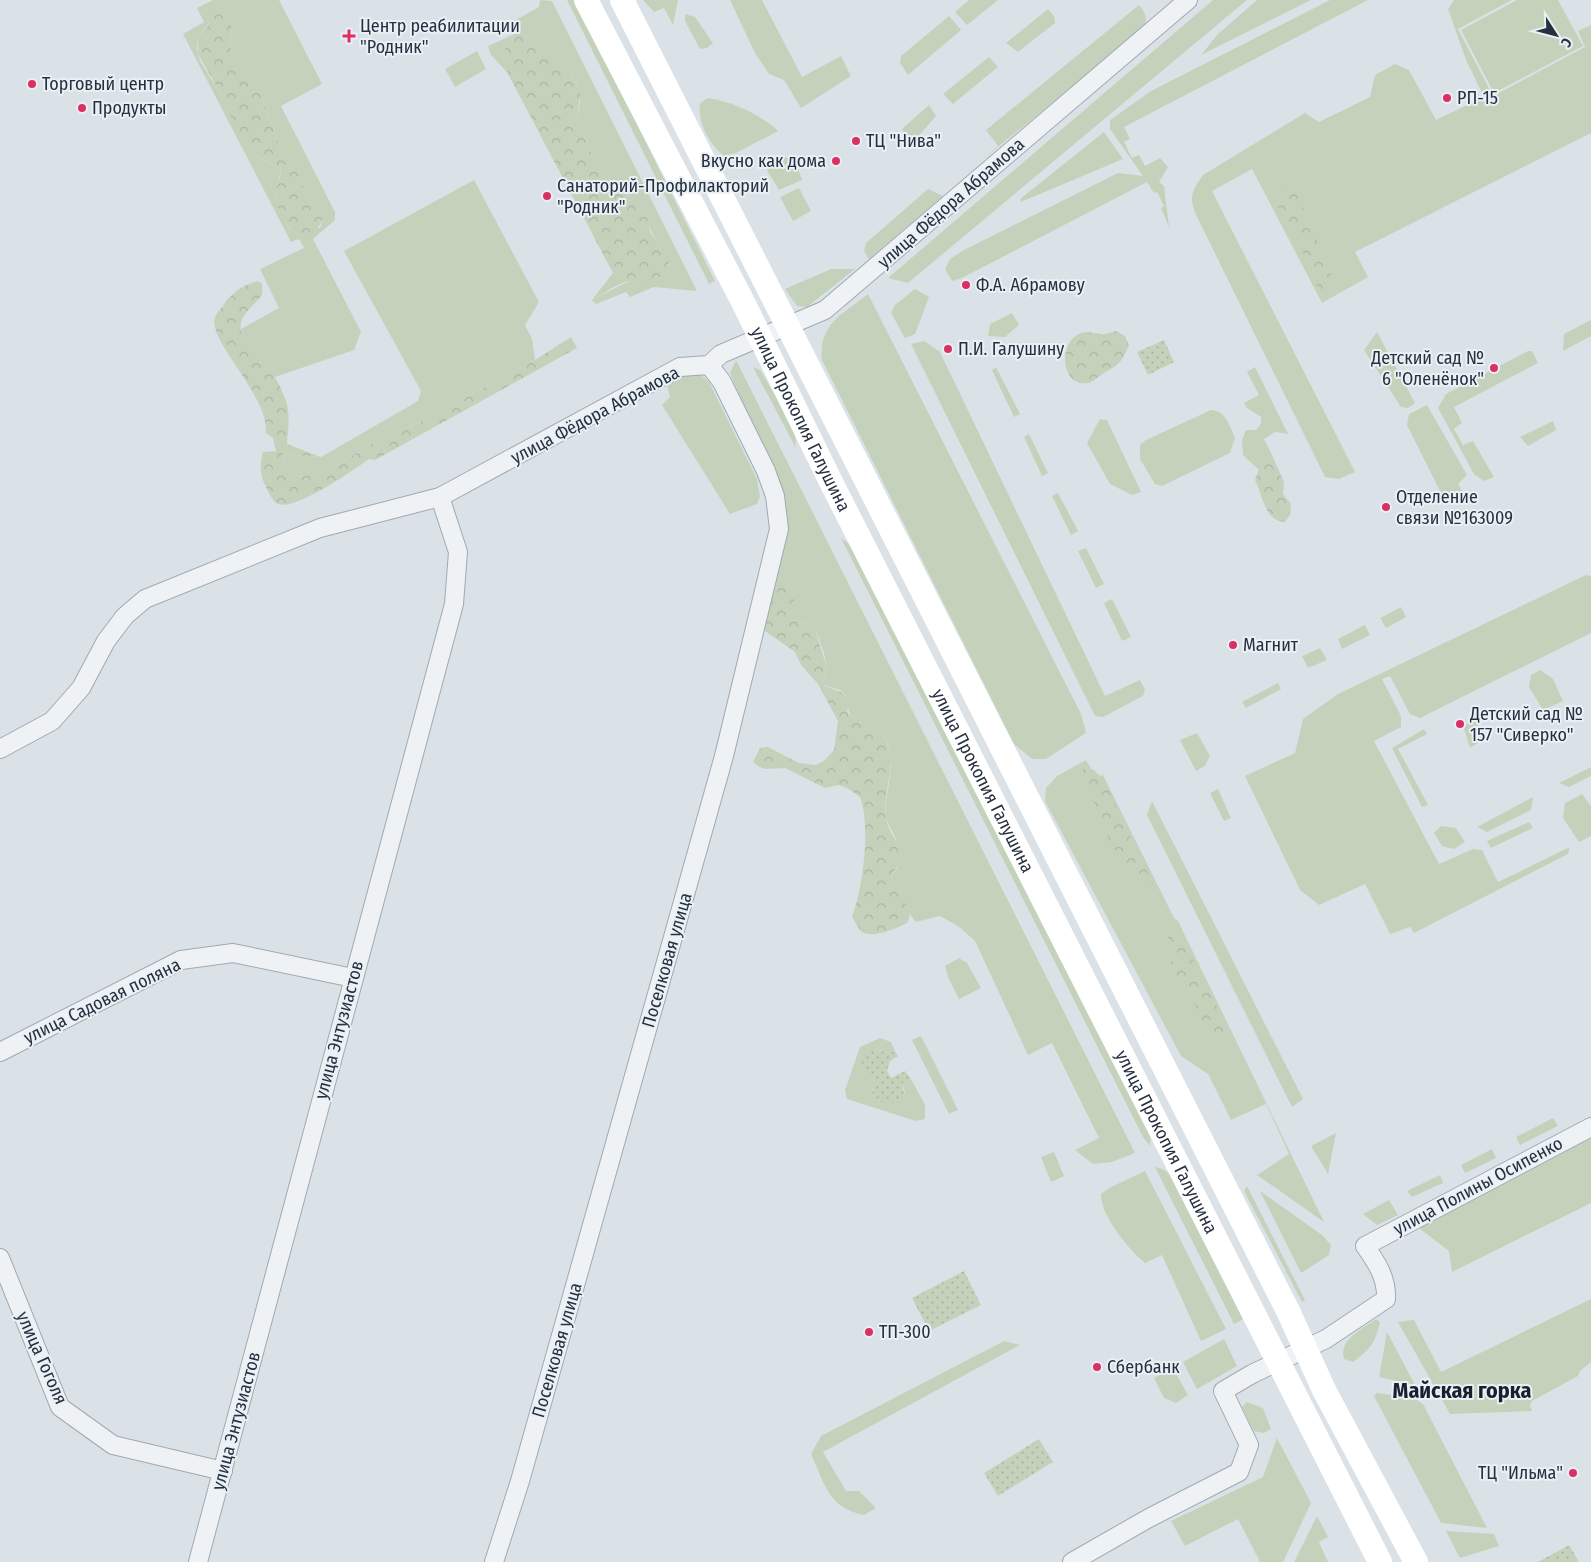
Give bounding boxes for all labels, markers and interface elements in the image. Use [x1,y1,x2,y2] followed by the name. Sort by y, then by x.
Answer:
[1531,10,1581,60] north arrow
[360,15,520,58] place label: Центр реабилитации "Родник"
[342,29,356,43] marker: Центр реабилитации "Родник"
[1557,34,1575,51] text: С
[42,73,164,95] place label: Торговый центр
[26,78,38,90] marker: Торговый центр
[1457,87,1498,109] place label: РП-15
[1441,92,1453,104] marker: РП-15
[92,97,167,119] place label: Продукты
[76,102,88,114] marker: Продукты
[866,130,941,152] place label: ТЦ "Нива"
[873,133,1029,273] street label: улица Фёдора Абрамова
[850,135,862,147] marker: ТЦ "Нива"
[701,150,826,172] place label: Вкусно как дома
[830,155,842,167] marker: Вкусно как дома
[557,175,769,218] place label: Санаторий-Профилакторий "Родник"
[541,190,553,202] marker: Санаторий-Профилакторий "Родник"
[976,274,1085,296] place label: Ф.А. Абрамову
[960,279,972,291] marker: Ф.А. Абрамову
[746,323,855,515] street label: улица Прокопия Галушина
[958,338,1064,360] place label: П.И. Галушину
[942,343,954,355] marker: П.И. Галушину
[1370,347,1484,390] place label: Детский сад № 6 "Оленёнок"
[507,361,683,469] street label: улица Фёдора Абрамова
[1488,362,1500,374] marker: Детский сад № 6 "Оленёнок"
[1396,486,1513,529] place label: Отделение связи №163009
[1380,501,1392,513] marker: Отделение связи №163009
[1243,634,1299,656] place label: Магнит
[1227,639,1239,651] marker: Магнит
[927,685,1039,877] street label: улица Прокопия Галушина
[1469,703,1583,746] place label: Детский сад № 157 "Сиверко"
[1454,718,1466,730] marker: Детский сад № 157 "Сиверко"
[637,890,697,1030] street label: Поселковая улица
[20,953,184,1049] street label: улица Садовая поляна
[310,958,368,1102] street label: улица Энтузиастов
[1111,1046,1222,1238] street label: улица Прокопия Галушина
[1390,1132,1566,1240] street label: улица Полины Осипенко
[527,1280,587,1420] street label: Поселковая улица
[12,1308,72,1408] street label: улица Гоголя
[879,1321,931,1343] place label: ТП-300
[863,1326,875,1338] marker: ТП-300
[207,1349,265,1493] street label: улица Энтузиастов
[1107,1356,1180,1378] place label: Сбербанк
[1091,1361,1103,1373] marker: Сбербанк
[1393,1377,1531,1404] district label: Майская горка
[1478,1462,1563,1484] place label: ТЦ "Ильма"
[1567,1467,1579,1479] marker: ТЦ "Ильма"

